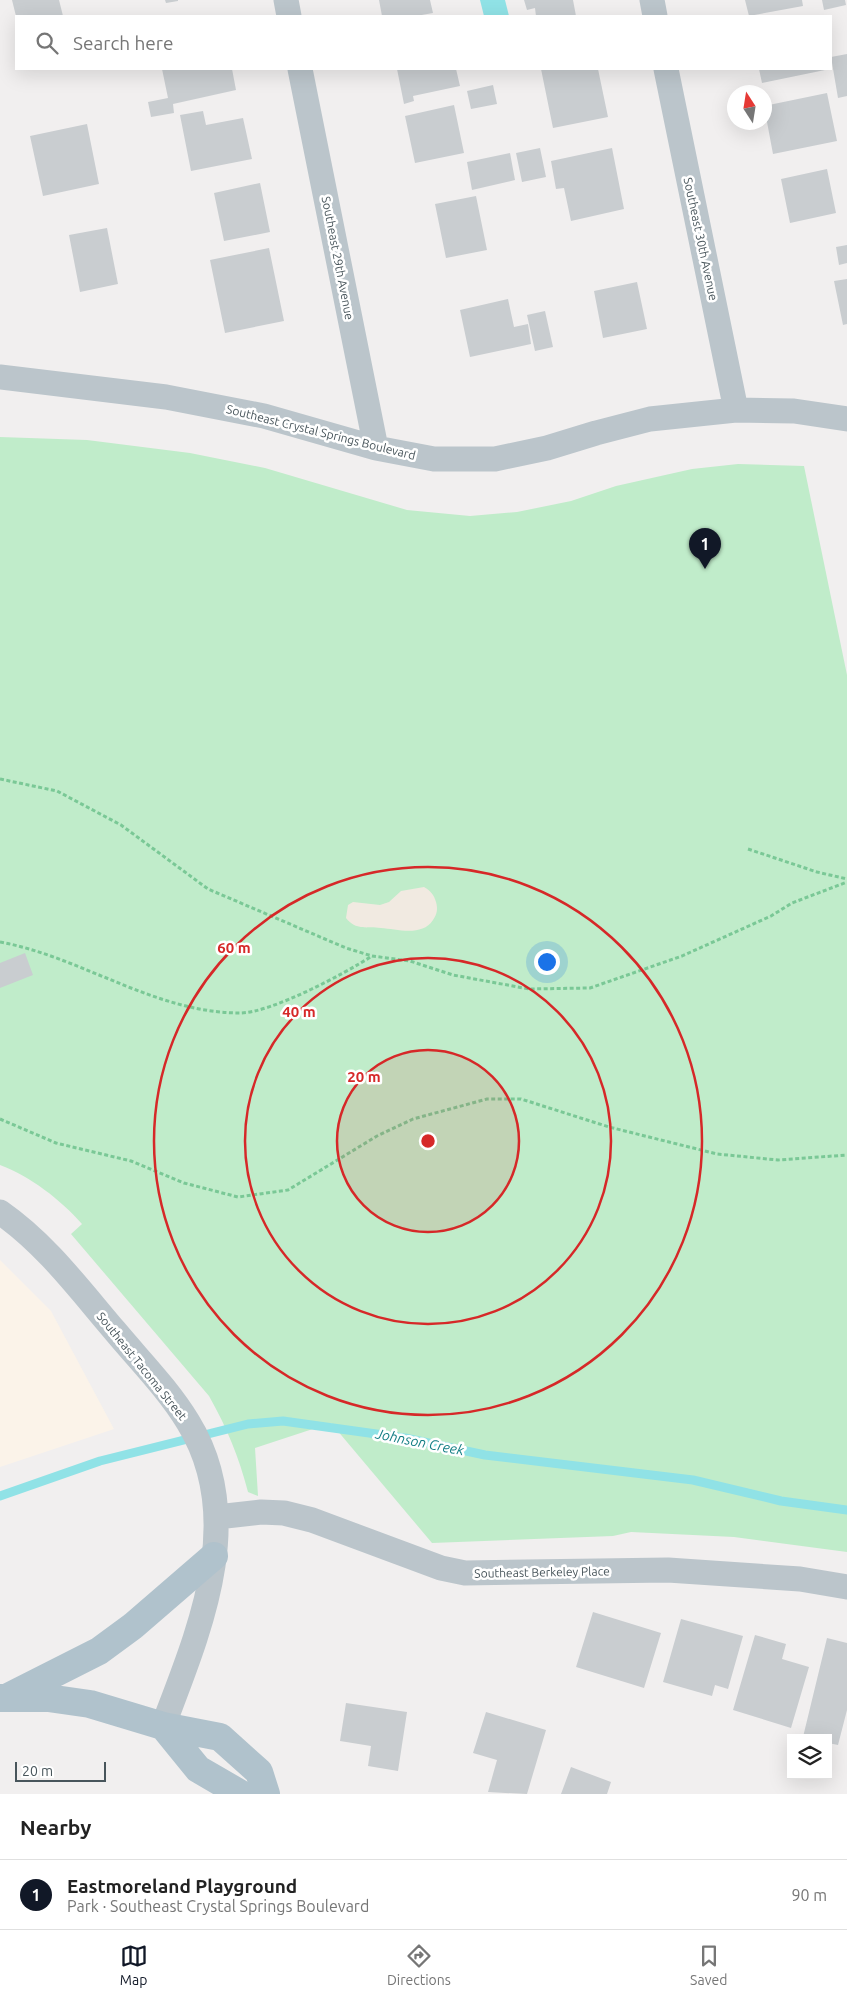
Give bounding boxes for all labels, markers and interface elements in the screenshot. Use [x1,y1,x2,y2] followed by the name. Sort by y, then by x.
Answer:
[15,15,832,70] search box
[33,29,61,57] icon: search
[73,32,173,54] text: Search here
[727,85,772,130] north arrow
[682,176,720,302] street label: Southeast 30th Avenue
[320,195,356,321] street label: Southeast 29th Avenue
[225,402,417,462] street label: Southeast Crystal Springs Boulevard
[689,528,721,569] pin: 1
[217,939,251,956] text: 60 m
[534,949,560,975] your location
[282,1003,316,1020] text: 40 m
[347,1068,381,1085] text: 20 m
[419,1132,437,1150] centre of rings
[94,1309,190,1423] street label: Southeast Tacoma Street
[373,1425,466,1459] water label: Johnson Creek
[474,1564,610,1580] street label: Southeast Berkeley Place
[787,1734,832,1779] map controls
[787,1734,832,1779] button: layers
[15,1759,106,1782] scale bar
[22,1763,53,1779] text: 20 m
[20,1815,91,1839] text: Nearby
[67,1875,297,1897] text: Eastmoreland Playground
[31,1886,41,1904] text: 1
[791,1886,827,1904] text: 90 m
[67,1897,369,1915] text: Park · Southeast Crystal Springs Boulevard
[120,1942,148,1988] tab: Map
[387,1942,451,1988] tab: Directions
[690,1942,727,1988] tab: Saved

